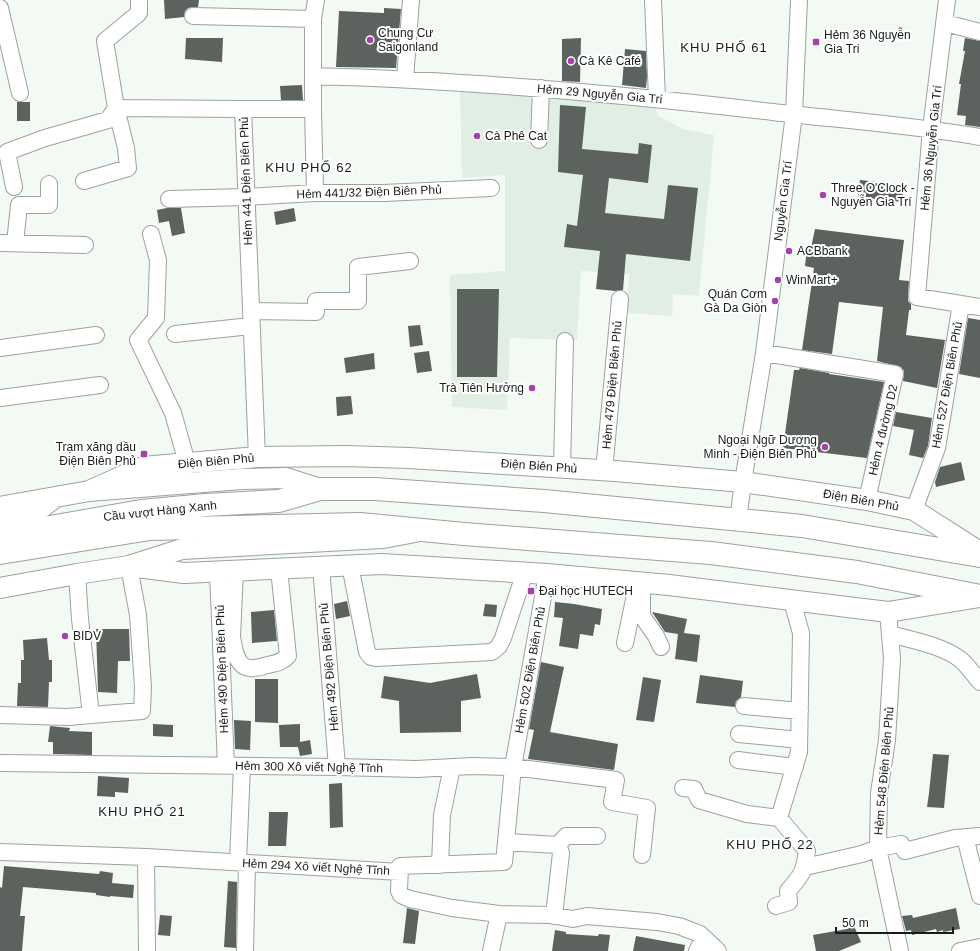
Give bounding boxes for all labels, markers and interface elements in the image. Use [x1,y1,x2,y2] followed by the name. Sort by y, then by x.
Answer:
[378,26,438,54] place label: Chung Cư Saigonland
[824,27,911,56] place label: Hẻm 36 Nguyễn Gia Tri
[365,35,375,45] marker: Chung Cư Saigonland
[811,37,821,47] marker: Hẻm 36 Nguyễn Gia Tri
[680,40,768,55] district label: KHU PHỐ 61
[579,54,641,68] place label: Cà Kê Café
[566,56,576,66] marker: Cà Kê Café
[537,81,664,107] street label: Hẻm 29 Nguyễn Gia Trí
[916,84,945,211] street label: Hẻm 36 Nguyễn Gia Trí
[237,116,255,246] street label: Hẻm 441 Điện Biên Phủ
[485,129,548,143] place label: Cà Phê Cat
[472,131,482,141] marker: Cà Phê Cat
[770,159,795,242] street label: Nguyễn Gia Trí
[265,160,353,175] district label: KHU PHỐ 62
[831,181,915,209] place label: Three O'Clock - Nguyễn Gia Trí
[296,182,442,202] street label: Hẻm 441/32 Điện Biên Phủ
[818,190,828,200] marker: Three O'Clock - Nguyễn Gia Trí
[797,244,849,258] place label: ACBbank
[784,246,794,256] marker: ACBbank
[786,273,838,287] place label: WinMart+
[773,275,783,285] marker: WinMart+
[704,287,767,315] place label: Quán Cơm Gà Da Giòn
[770,296,780,306] marker: Quán Cơm Gà Da Giòn
[599,320,625,450] street label: Hẻm 479 Điện Biên Phủ
[929,320,965,450] street label: Hẻm 527 Điện Biên Phủ
[439,381,524,395] place label: Trà Tiên Hưởng
[527,383,537,393] marker: Trà Tiên Hưởng
[866,383,900,477] street label: Hẻm 4 đường D2
[704,433,817,461] place label: Ngoại Ngữ Dương Minh - Điện Biên Phủ
[56,440,136,468] place label: Trạm xăng dầu Điện Biên Phủ
[820,442,830,452] marker: Ngoại Ngữ Dương Minh - Điện Biên Phủ
[139,449,149,459] marker: Trạm xăng dầu Điện Biên Phủ
[177,451,255,471] street label: Điện Biên Phủ
[500,456,578,476] street label: Điện Biên Phủ
[822,486,900,514] street label: Điện Biên Phủ
[103,498,217,524] street label: Cầu vượt Hàng Xanh
[539,584,633,598] place label: Đại học HUTECH
[526,586,536,596] marker: Đại học HUTECH
[316,602,342,732] street label: Hẻm 492 Điện Biên Phủ
[213,604,231,734] street label: Hẻm 490 Điện Biên Phủ
[512,605,548,735] street label: Hẻm 502 Điện Biên Phủ
[73,629,101,643] place label: BIDV
[60,631,70,641] marker: BIDV
[871,706,897,836] street label: Hẻm 548 Điện Biên Phủ
[235,759,383,775] street label: Hẻm 300 Xô viết Nghệ Tĩnh
[98,804,186,819] district label: KHU PHỐ 21
[726,837,814,852] district label: KHU PHỐ 22
[242,856,390,878] street label: Hẻm 294 Xô viết Nghệ Tĩnh
[836,909,953,935] scale bar
[842,916,869,930] text: 50 m

